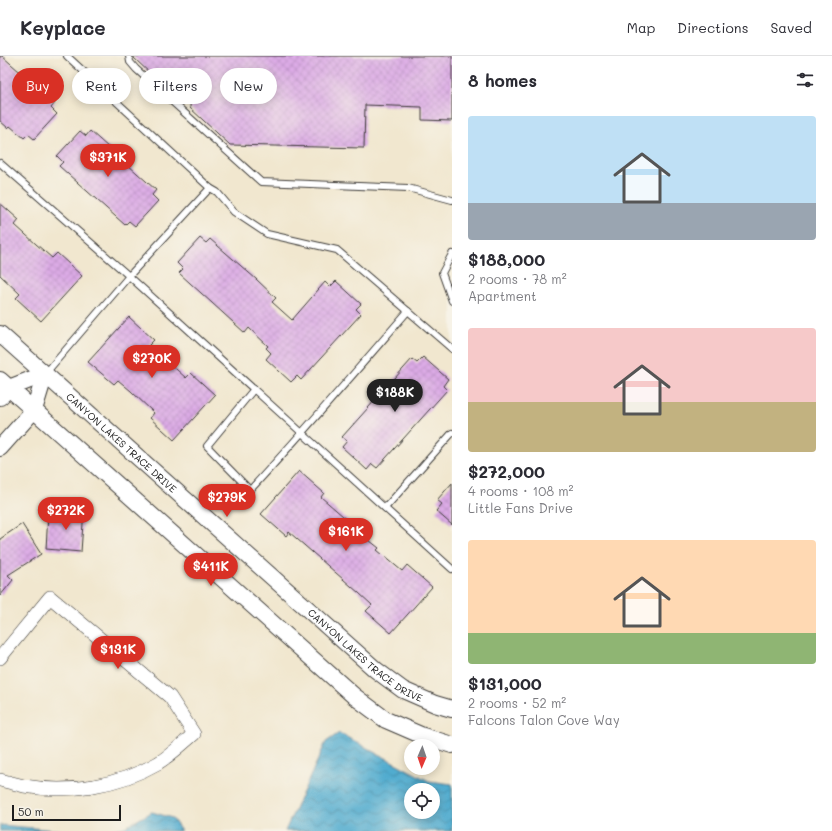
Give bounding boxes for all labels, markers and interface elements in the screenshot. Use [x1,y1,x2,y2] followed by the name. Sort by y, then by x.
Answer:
[20,15,106,40] text: Keyplace
[627,18,655,37] text: Map
[677,18,748,37] text: Directions
[770,18,812,37] text: Saved
[12,68,64,104] chip: Buy
[72,68,131,104] chip: Rent
[139,68,212,104] chip: Filters
[220,68,277,104] chip: New
[468,69,537,91] text: 8 homes
[794,69,816,91] icon: filters
[606,142,678,214] icon: home
[80,144,136,178] pin: $371K
[89,148,127,165] text: $371K
[468,248,545,270] text: $188,000
[468,270,567,287] text: 2 rooms · 78 m²
[468,287,537,304] text: Apartment
[124,345,180,379] pin: $270K
[132,349,172,366] text: $270K
[606,354,678,426] icon: home
[367,379,423,413] pin: $188K
[376,383,414,400] text: $188K
[63,390,180,496] street label: CANYON LAKES TRACE DRIVE
[468,460,545,482] text: $272,000
[468,482,574,499] text: 4 rooms · 108 m²
[199,484,255,518] pin: $279K
[208,488,246,505] text: $279K
[38,497,94,531] pin: $272K
[468,499,573,516] text: Little Fans Drive
[47,501,85,518] text: $272K
[318,518,374,552] pin: $161K
[328,522,364,539] text: $161K
[183,553,239,587] pin: $411K
[193,557,229,574] text: $411K
[606,566,678,638] icon: home
[305,605,425,705] street label: CANYON LAKES TRACE DRIVE
[90,636,146,670] pin: $131K
[100,640,136,657] text: $131K
[468,672,542,694] text: $131,000
[468,694,566,711] text: 2 rooms · 52 m²
[468,711,620,728] text: Falcons Talon Cove Way
[404,739,440,775] north arrow
[404,739,440,819] map controls
[404,783,440,819] button: locate
[12,803,121,822] scale bar
[18,804,44,819] text: 50 m

